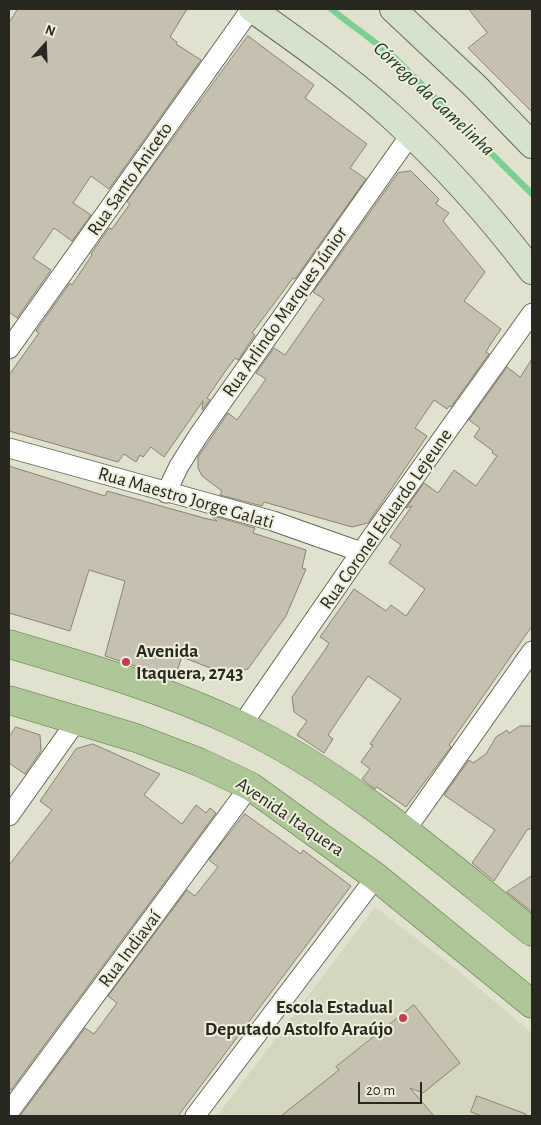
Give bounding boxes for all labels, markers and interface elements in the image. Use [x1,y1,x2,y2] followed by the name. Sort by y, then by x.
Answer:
[20,20,70,70] north arrow
[43,23,57,39] text: N
[368,37,500,161] water label: Córrego da Gamelinha
[82,118,178,240] street label: Rua Santo Aniceto
[218,222,352,402] street label: Rua Arlindo Marques Júnior
[315,424,457,614] street label: Rua Coronel Eduardo Lejeune
[95,462,277,534] street label: Rua Maestro Jorge Galati
[136,640,243,684] place label: Avenida Itaquera, 2743
[120,656,132,668] marker: Avenida Itaquera, 2743
[231,772,349,862] street label: Avenida Itaquera
[94,906,166,992] street label: Rua Indiavaí
[205,996,393,1040] place label: Escola Estadual Deputado Astolfo Araújo
[397,1012,409,1024] marker: Escola Estadual Deputado Astolfo Araújo
[361,1072,425,1104] scale bar
[366,1083,395,1098] text: 20 m

